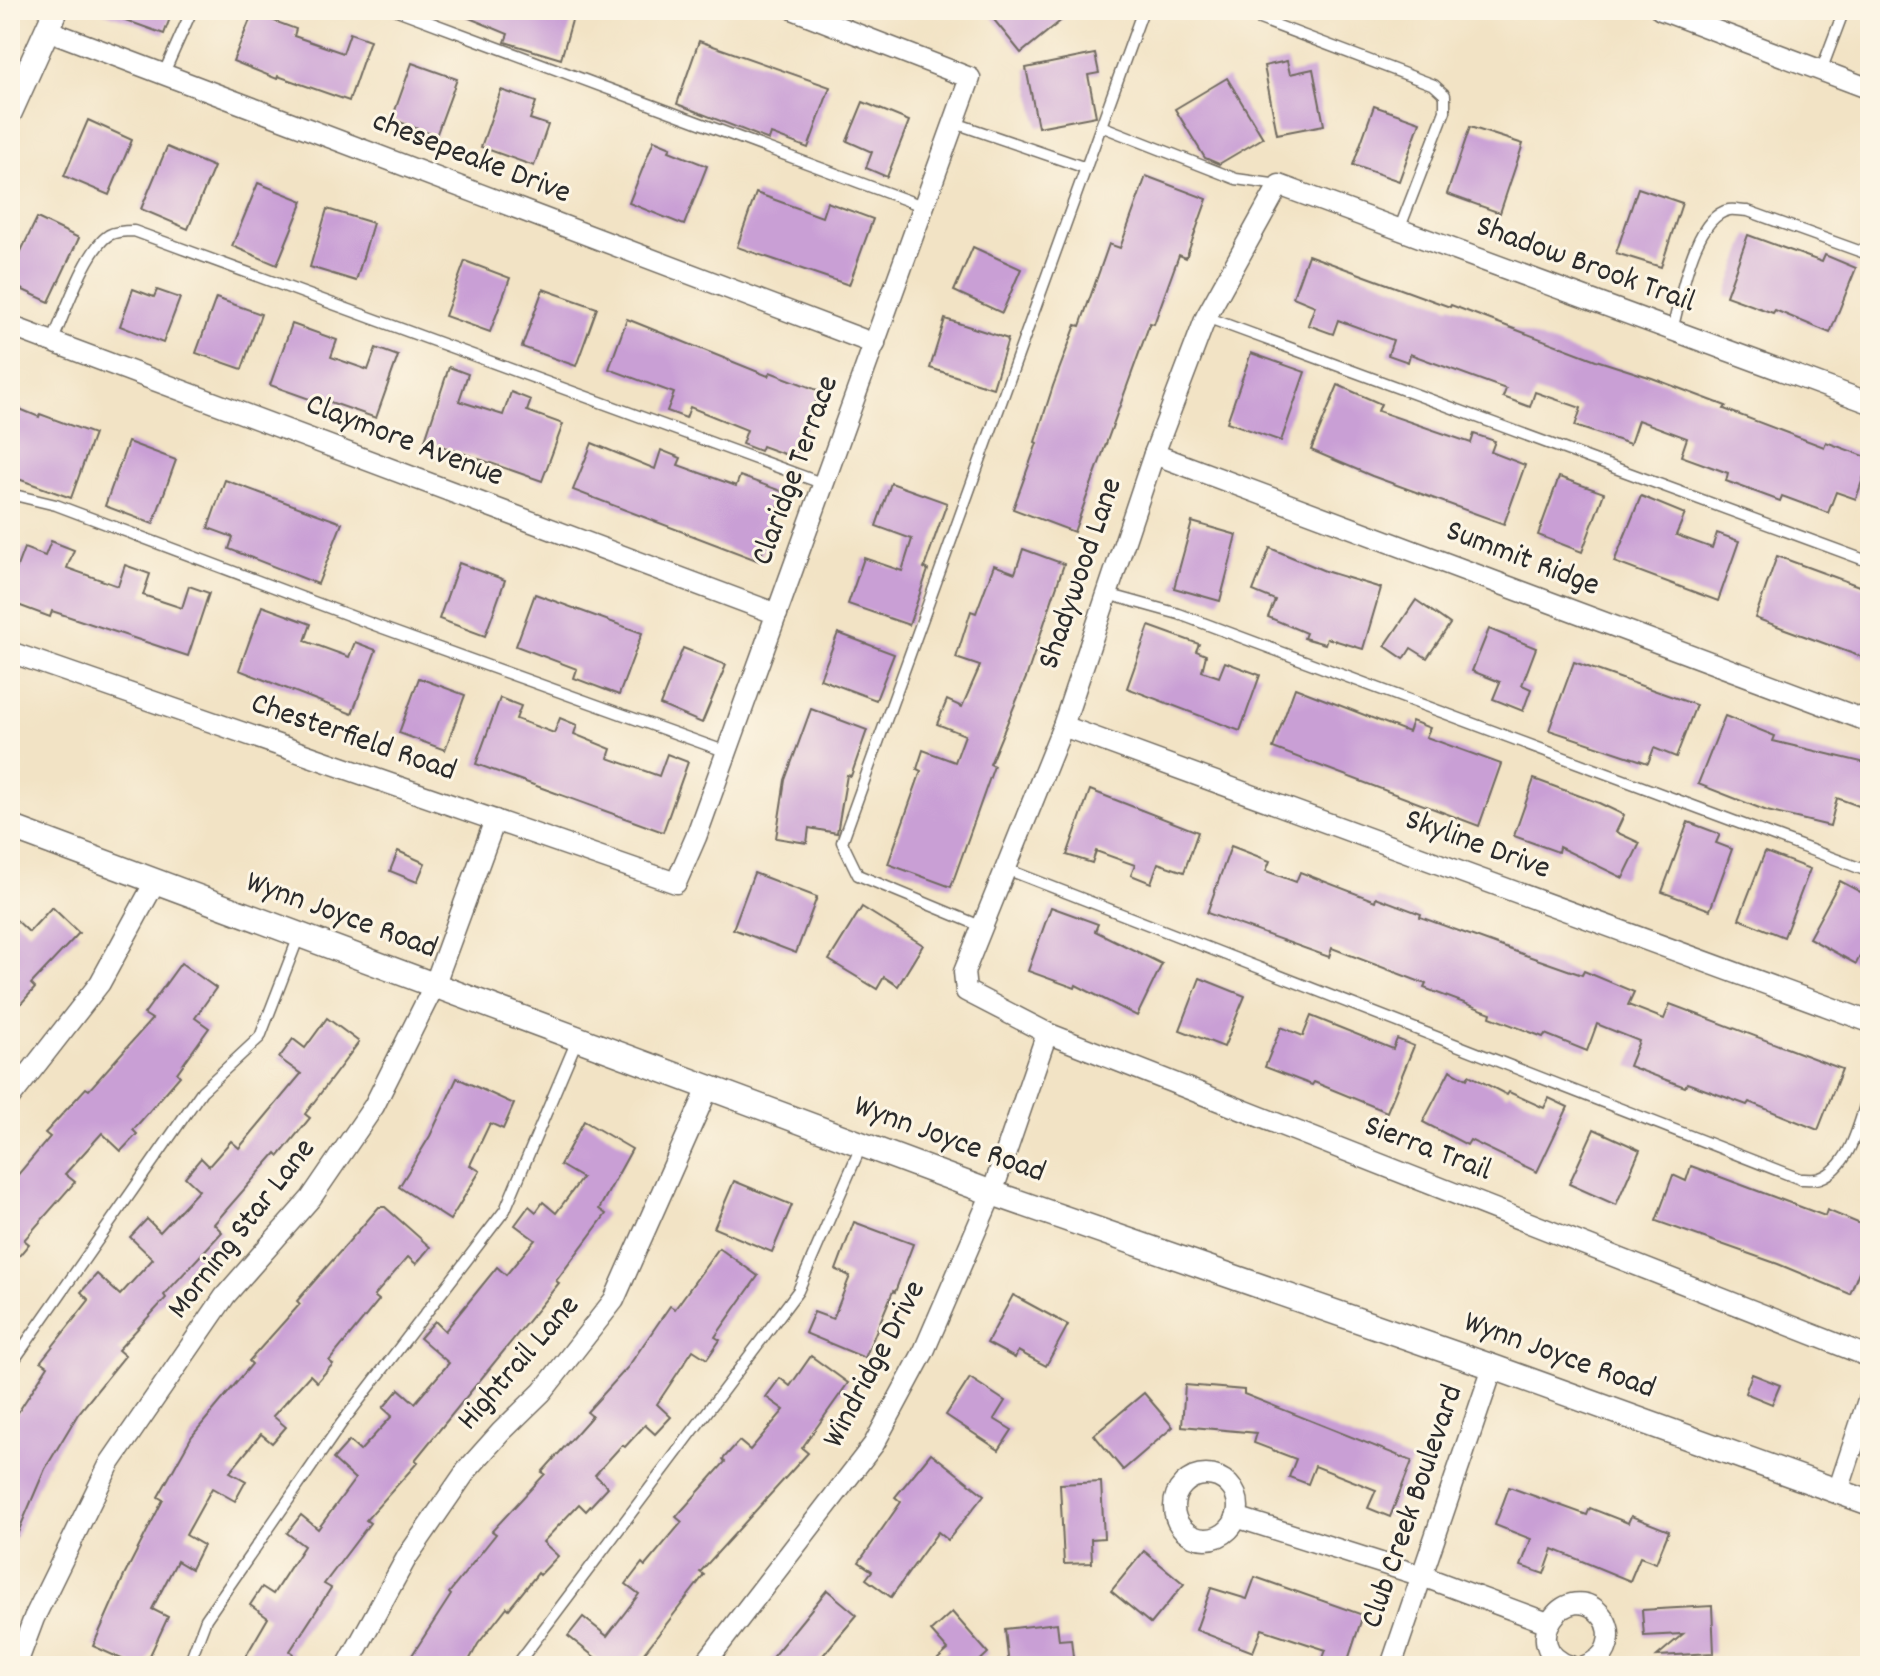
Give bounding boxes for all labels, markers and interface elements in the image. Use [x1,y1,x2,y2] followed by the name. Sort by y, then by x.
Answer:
[365,100,577,218] street label: chesepeake Drive
[1469,205,1701,327] street label: Shadow Brook Trail
[741,370,853,572] street label: Claridge Terrace
[298,383,510,501] street label: Claymore Avenue
[1028,472,1136,676] street label: Shadywood Lane
[1438,510,1606,610] street label: Summit Ridge
[244,682,462,796] street label: Chesterfield Road
[1398,798,1556,894] street label: Skyline Drive
[239,861,443,973] street label: Wynn Joyce Road
[847,1085,1051,1197] street label: Wynn Joyce Road
[1357,1105,1498,1195] street label: Sierra Trail
[158,1130,328,1330] street label: Morning Star Lane
[813,1273,939,1457] street label: Windridge Drive
[448,1286,592,1442] street label: Hightrail Lane
[1457,1301,1661,1413] street label: Wynn Joyce Road
[1351,1379,1477,1635] street label: Club Creek Boulevard

